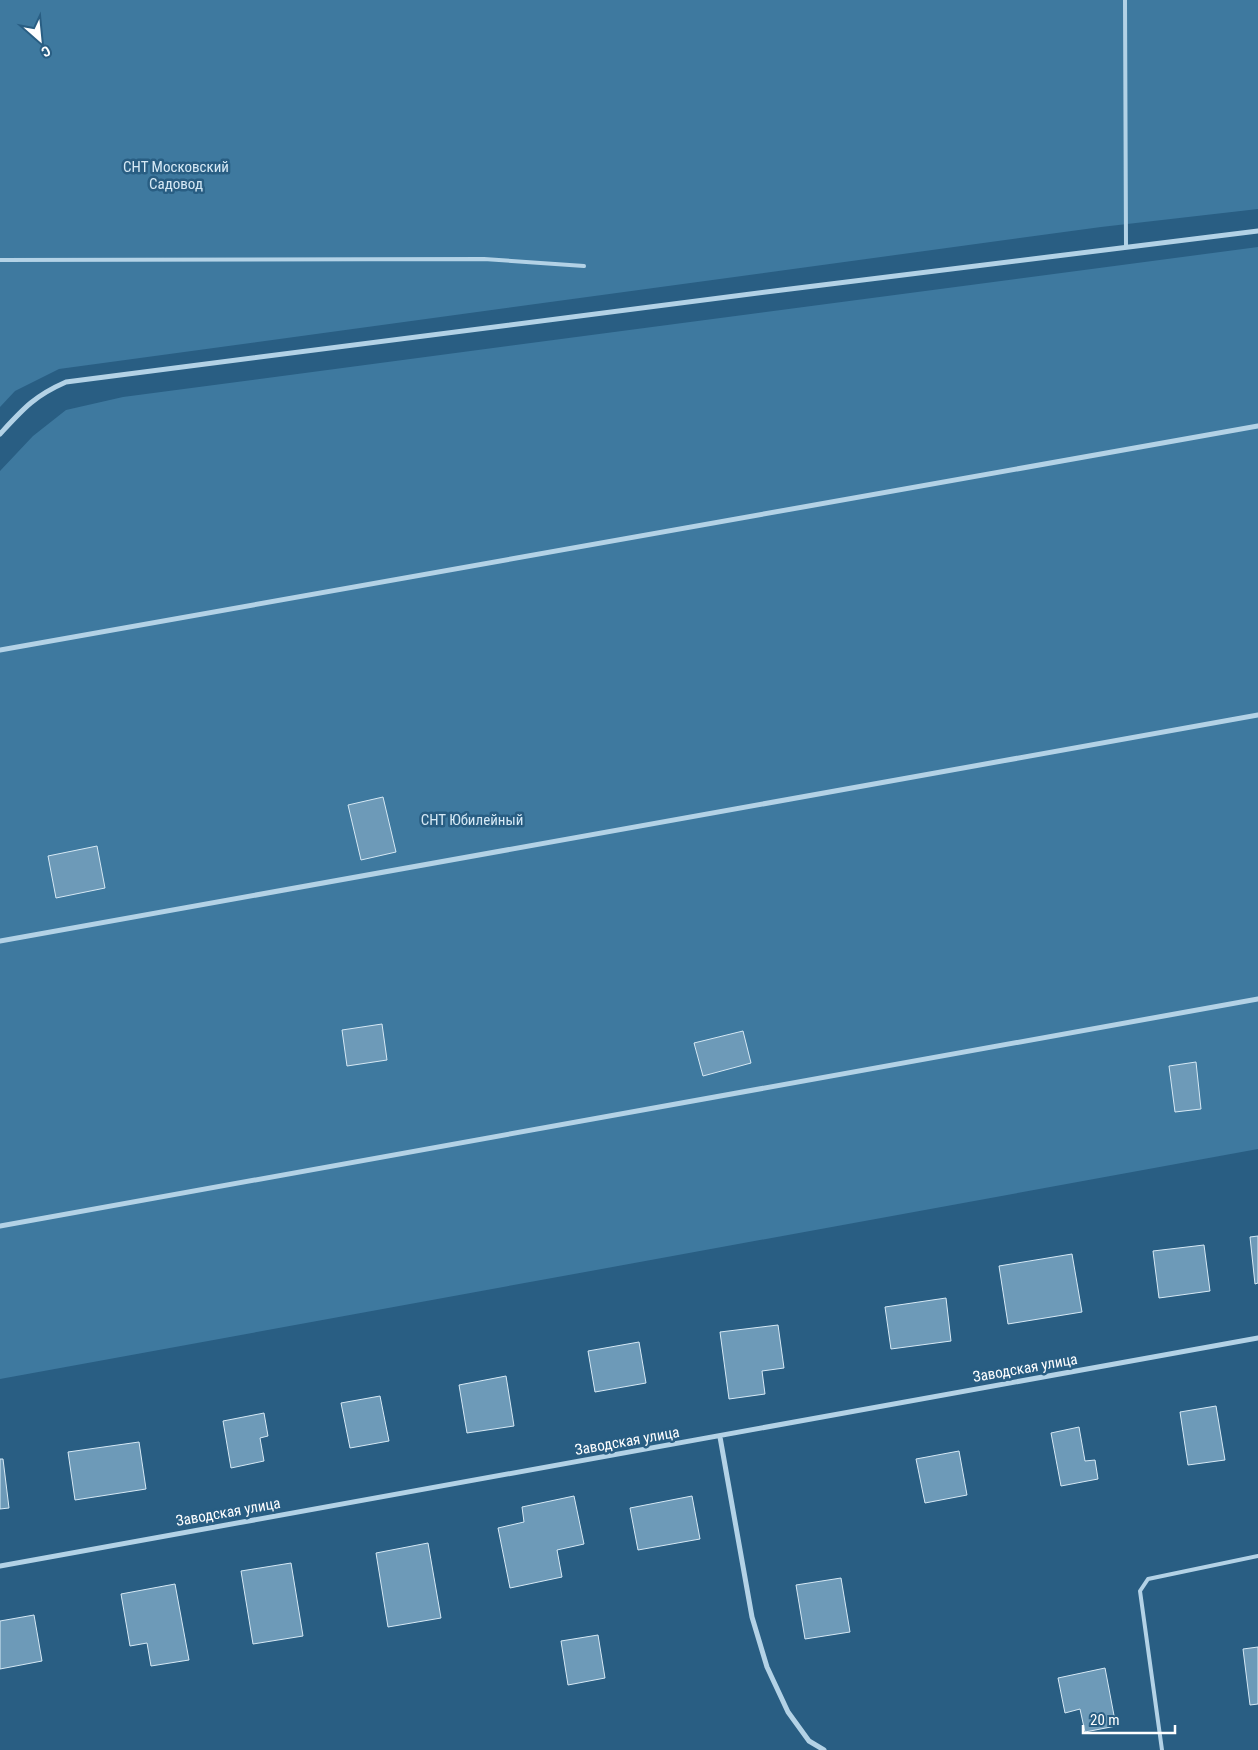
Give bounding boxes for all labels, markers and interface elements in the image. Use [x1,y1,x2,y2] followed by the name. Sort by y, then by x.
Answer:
[15,15,65,65] north arrow
[39,43,53,61] text: С
[123,158,229,193] park label: СНТ Московский Садовод
[421,811,523,829] park label: СНТ Юбилейный
[971,1350,1079,1386] street label: Заводская улица
[573,1423,681,1459] street label: Заводская улица
[174,1494,282,1530] street label: Заводская улица
[1083,1702,1176,1734] scale bar
[1090,1711,1120,1729] text: 20 m

